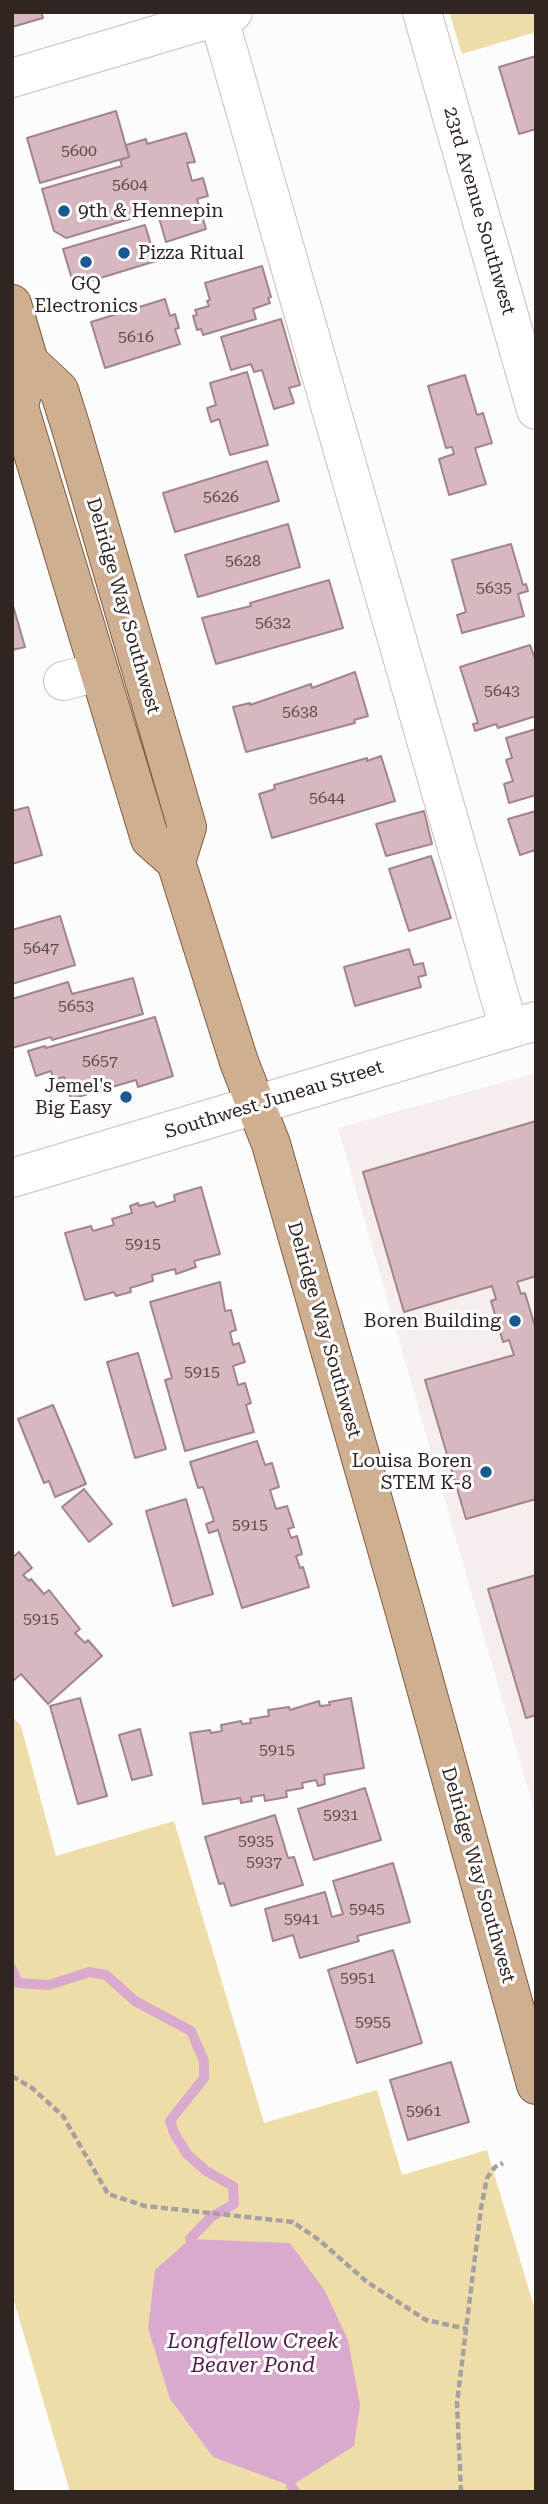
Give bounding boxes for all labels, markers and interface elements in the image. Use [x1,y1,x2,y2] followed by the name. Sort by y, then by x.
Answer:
[438,104,520,318] street label: 23rd Avenue Southwest
[61,141,97,161] house number: 5600
[112,175,148,195] house number: 5604
[78,200,223,222] place label: 9th & Hennepin
[56,203,72,219] marker: 9th & Hennepin
[138,242,244,264] place label: Pizza Ritual
[116,245,132,261] marker: Pizza Ritual
[78,254,94,270] marker: GQ Electronics
[34,273,138,317] place label: GQ Electronics
[118,327,154,347] house number: 5616
[203,487,239,507] house number: 5626
[81,495,165,717] street label: Delridge Way Southwest
[225,551,261,571] house number: 5628
[476,578,512,598] house number: 5635
[255,613,291,633] house number: 5632
[484,681,520,701] house number: 5643
[282,702,318,722] house number: 5638
[309,788,345,808] house number: 5644
[23,938,59,958] house number: 5647
[58,996,94,1016] house number: 5653
[82,1051,118,1071] house number: 5657
[162,1056,386,1144] street label: Southwest Juneau Street
[35,1075,112,1119] place label: Jemel's Big Easy
[118,1089,134,1105] marker: Jemel's Big Easy
[282,1219,366,1441] street label: Delridge Way Southwest
[125,1234,161,1254] house number: 5915
[364,1310,501,1332] place label: Boren Building
[507,1313,523,1329] marker: Boren Building
[184,1362,220,1382] house number: 5915
[352,1450,472,1494] place label: Louisa Boren STEM K-8
[478,1464,494,1480] marker: Louisa Boren STEM K-8
[232,1515,268,1535] house number: 5915
[23,1609,59,1629] house number: 5915
[259,1740,295,1760] house number: 5915
[436,1764,520,1986] street label: Delridge Way Southwest
[323,1805,359,1825] house number: 5931
[238,1831,274,1851] house number: 5935
[246,1852,282,1872] house number: 5937
[349,1899,385,1919] house number: 5945
[284,1909,320,1929] house number: 5941
[340,1968,376,1988] house number: 5951
[355,2012,391,2032] house number: 5955
[406,2101,442,2121] house number: 5961
[167,2329,339,2379] water label: Longfellow Creek Beaver Pond

